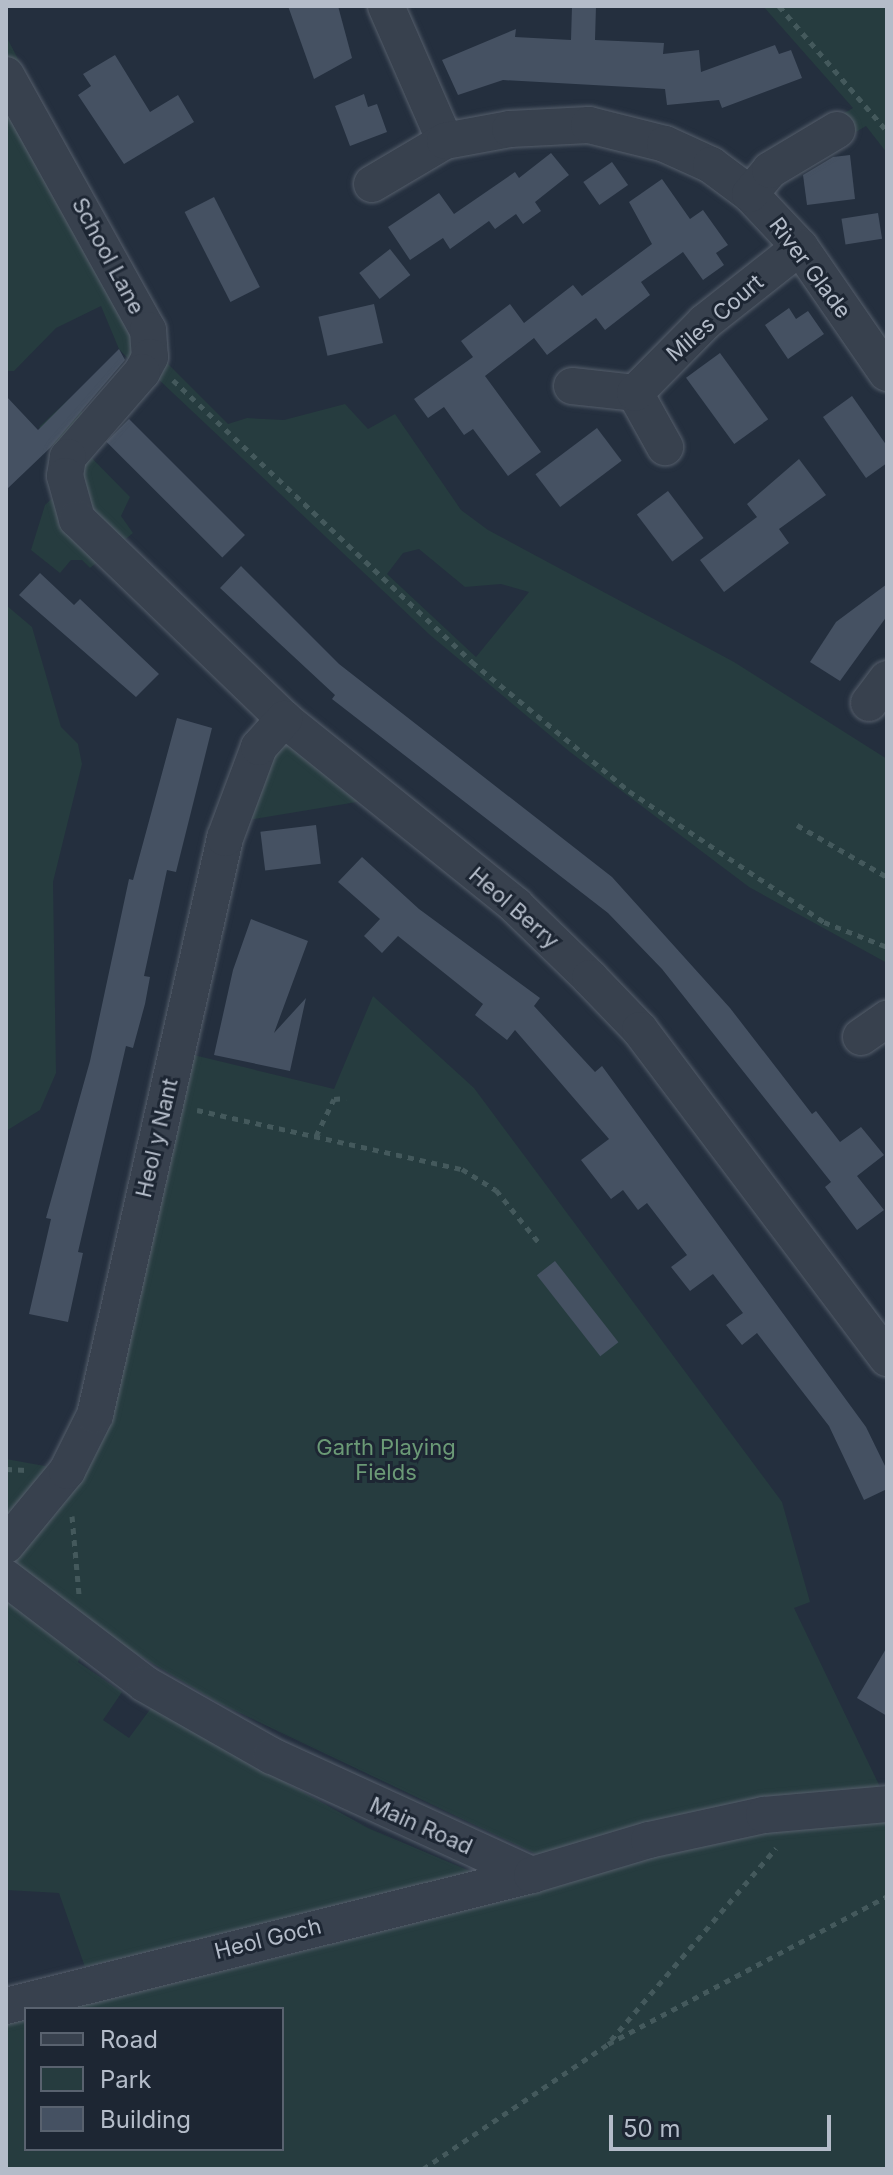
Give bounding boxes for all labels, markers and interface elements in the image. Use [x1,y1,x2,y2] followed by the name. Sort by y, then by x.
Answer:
[66,193,150,319] street label: School Lane
[764,212,856,324] street label: River Glade
[661,269,769,367] street label: Miles Court
[464,862,564,954] street label: Heol Berry
[130,1076,184,1200] street label: Heol y Nant
[316,1434,456,1486] park label: Garth Playing Fields
[365,1792,477,1860] street label: Main Road
[212,1913,324,1965] street label: Heol Goch
[24,2007,284,2151] legend
[100,2025,158,2054] text: Road
[100,2065,151,2094] text: Park
[613,2099,835,2149] scale bar
[100,2105,191,2134] text: Building
[623,2114,681,2143] text: 50 m

